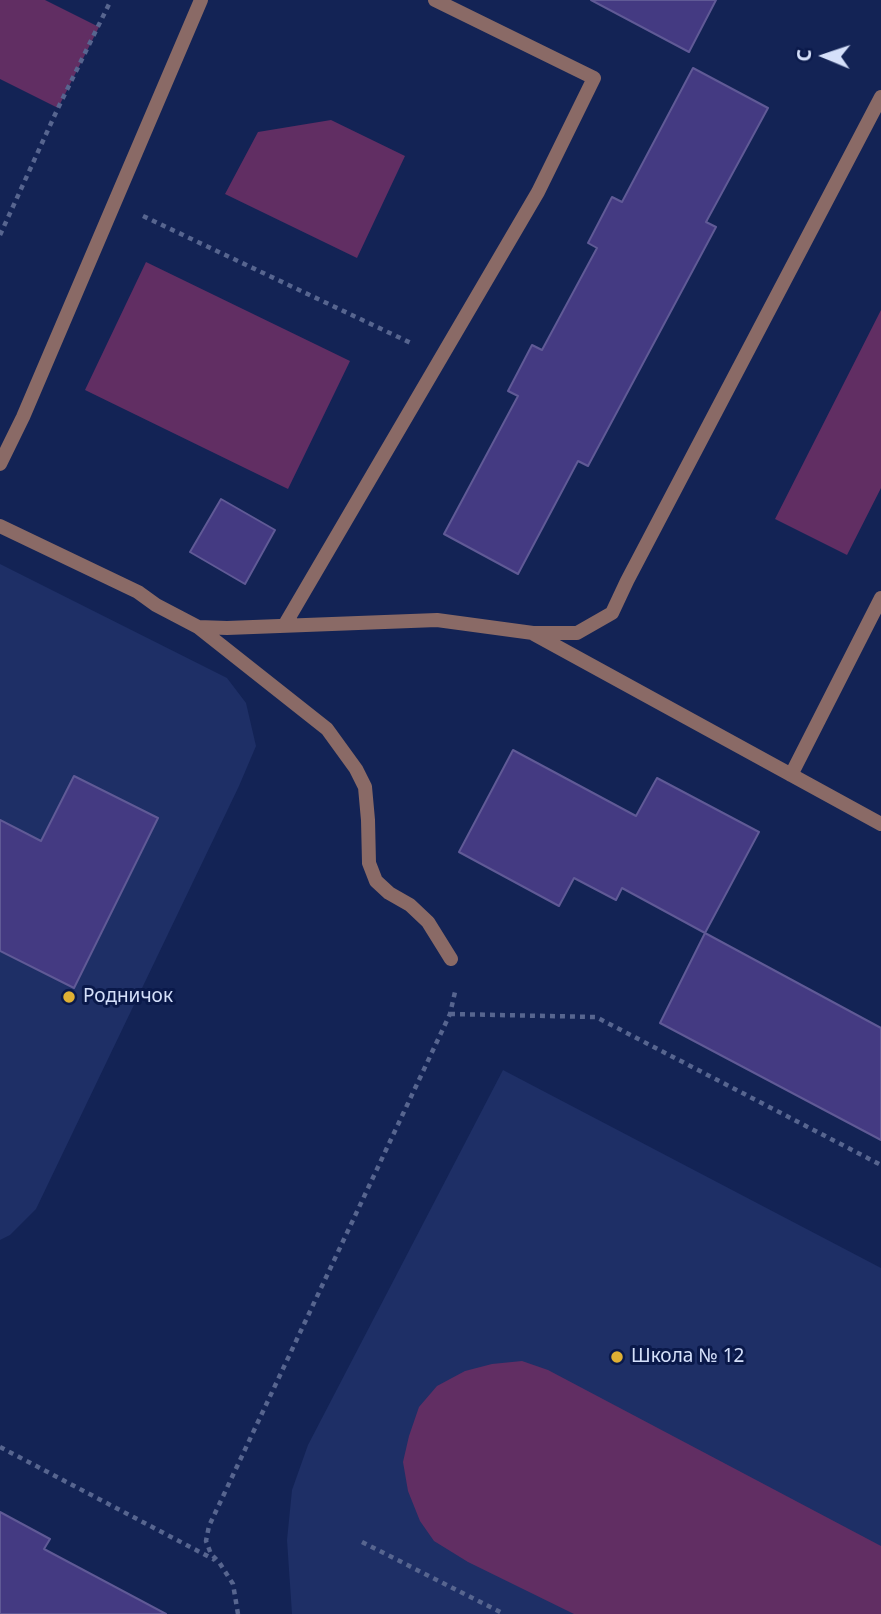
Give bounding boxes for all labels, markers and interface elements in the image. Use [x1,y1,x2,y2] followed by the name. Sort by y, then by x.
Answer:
[790,21,860,91] north arrow
[791,49,817,62] text: С
[83,986,173,1008] place label: Родничок
[61,989,77,1005] marker: Родничок
[631,1346,744,1368] place label: Школа № 12
[609,1349,625,1365] marker: Школа № 12

